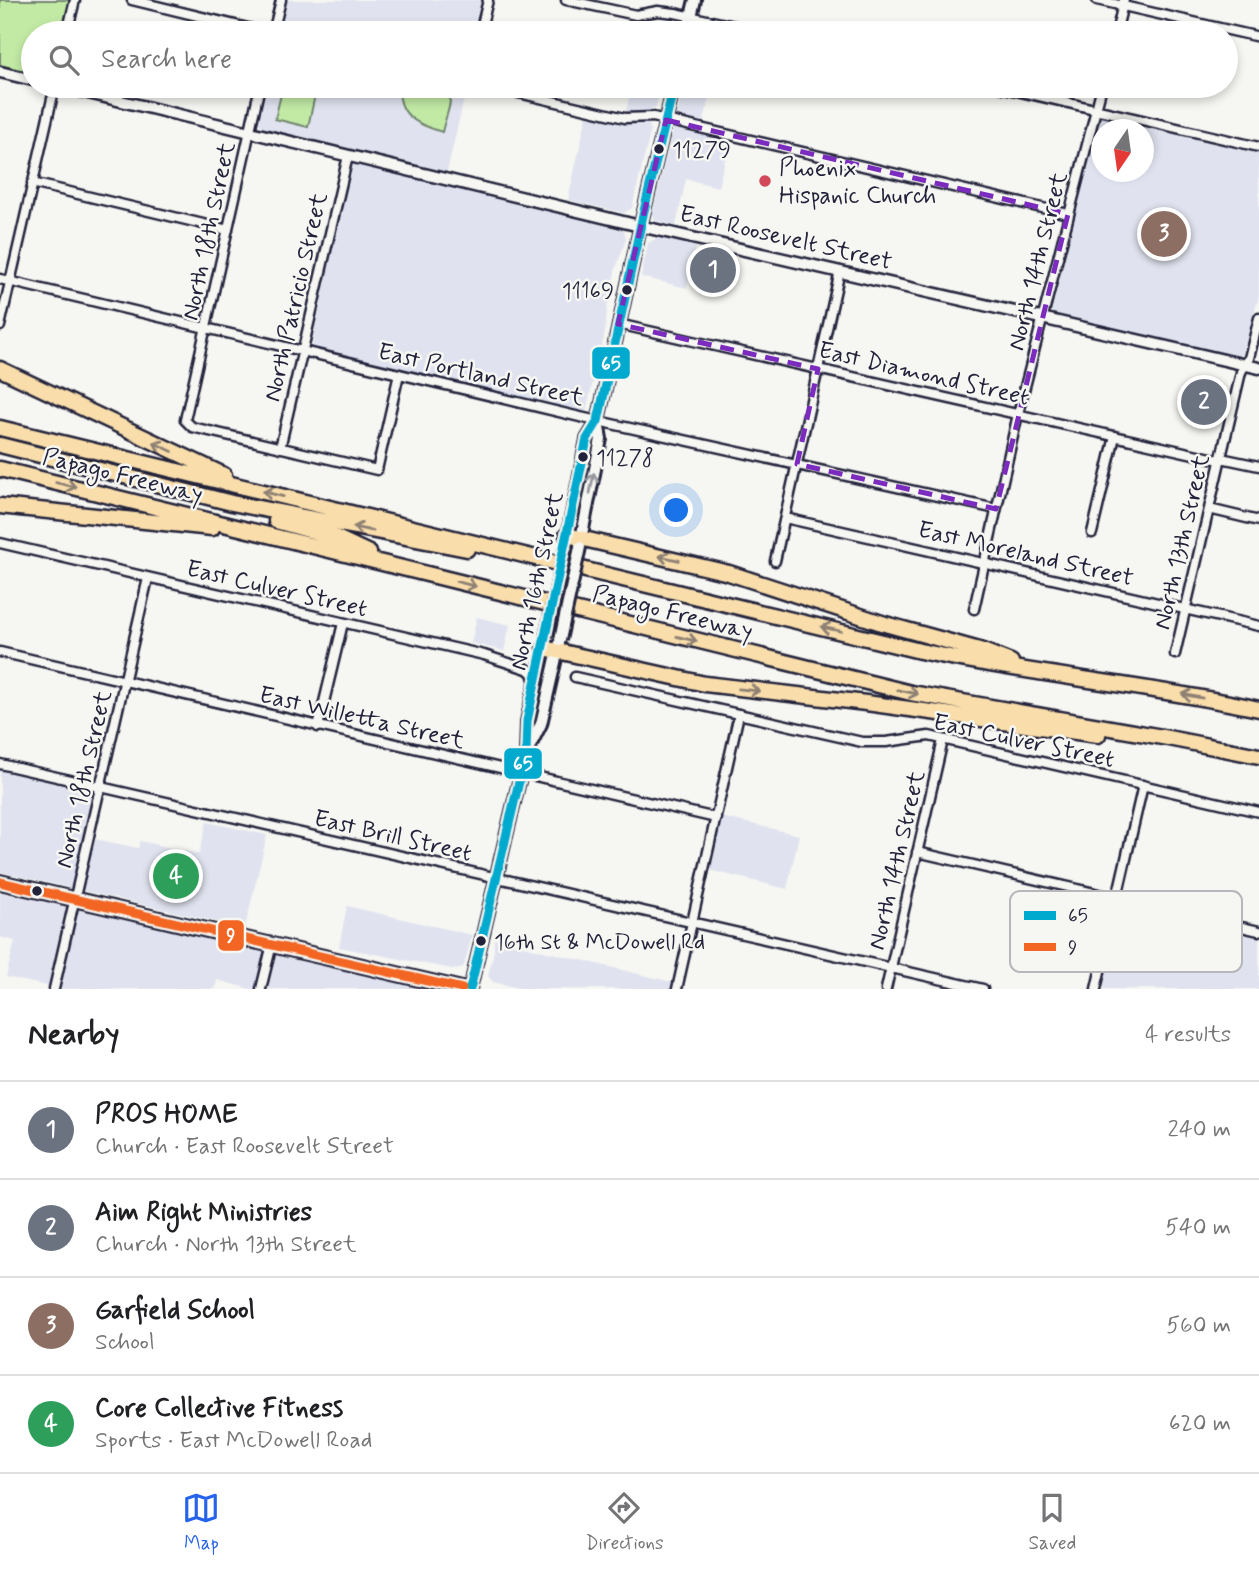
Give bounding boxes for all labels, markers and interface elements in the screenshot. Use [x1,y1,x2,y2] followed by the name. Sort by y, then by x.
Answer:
[21,21,1238,98] search box
[45,41,83,79] icon: search
[101,43,232,77] text: Search here
[1091,119,1154,182] north arrow
[672,137,731,165] place label: 11279
[175,139,243,323] street label: North 18th Street
[652,142,666,156] marker: 11279
[779,153,936,212] place label: Phoenix Hispanic Church
[1001,169,1076,354] street label: North 14th Street
[757,173,773,189] marker: Phoenix Hispanic Church
[257,190,336,405] street label: North Patricio Street
[676,199,895,278] street label: East Roosevelt Street
[1141,208,1187,260] pin: 3
[690,244,736,296] pin: 1
[562,278,614,306] place label: 11169
[620,283,634,297] marker: 11169
[815,335,1032,414] street label: East Diamond Street
[375,337,587,414] street label: East Portland Street
[591,346,631,380] line badge: 65
[601,352,621,377] text: 65
[1181,376,1227,428] pin: 2
[153,440,174,453] one-way arrow
[39,442,206,513] street label: Papago Freeway
[596,445,654,473] place label: 11278
[576,450,590,464] marker: 11278
[1147,452,1218,633] street label: North 13th Street
[586,472,600,495] one-way arrow
[54,478,77,492] one-way arrow
[262,487,284,500] one-way arrow
[503,489,572,673] street label: North 16th Street
[659,493,693,527] your location
[915,515,1137,594] street label: East Moreland Street
[352,522,375,535] one-way arrow
[658,551,681,565] one-way arrow
[183,554,370,625] street label: East Culver Street
[454,578,477,591] one-way arrow
[589,579,756,650] street label: Papago Freeway
[820,622,843,635] one-way arrow
[675,633,698,646] one-way arrow
[256,680,467,757] street label: East Willetta Street
[737,683,760,696] one-way arrow
[896,686,919,700] one-way arrow
[49,687,120,871] street label: North 18th Street
[1181,689,1204,702] one-way arrow
[930,707,1117,776] street label: East Culver Street
[503,747,543,780] line badge: 65
[513,752,533,777] text: 65
[862,768,933,953] street label: North 14th Street
[311,803,475,870] street label: East Brill Street
[153,850,199,902] pin: 4
[30,884,44,898] unlabelled marker
[1010,891,1242,972] legend
[1068,904,1088,929] text: 65
[217,919,245,952] line badge: 9
[226,924,236,949] text: 9
[494,929,705,957] place label: 16th St & McDowell Rd
[474,934,488,948] marker: 16th St & McDowell Rd
[1068,936,1077,961] text: 9
[28,1015,119,1054] text: Nearby
[1145,1020,1231,1050] text: 4 results
[95,1098,237,1132] text: PROS HOME
[46,1115,56,1145] text: 1
[1167,1115,1231,1145] text: 240 m
[95,1132,394,1162] text: Church · East Roosevelt Street
[95,1196,312,1230] text: Aim Right Ministries
[45,1213,57,1243] text: 2
[1165,1213,1231,1243] text: 540 m
[95,1230,356,1260] text: Church · North 13th Street
[95,1294,255,1328] text: Garfield School
[46,1311,56,1341] text: 3
[1166,1311,1231,1341] text: 560 m
[95,1328,155,1358] text: School
[95,1392,343,1426] text: Core Collective Fitness
[44,1409,58,1439] text: 4
[1169,1409,1231,1439] text: 620 m
[95,1426,372,1456] text: Sports · East McDowell Road
[182,1489,220,1556] tab: Map
[585,1489,664,1556] tab: Directions
[1028,1489,1076,1556] tab: Saved

